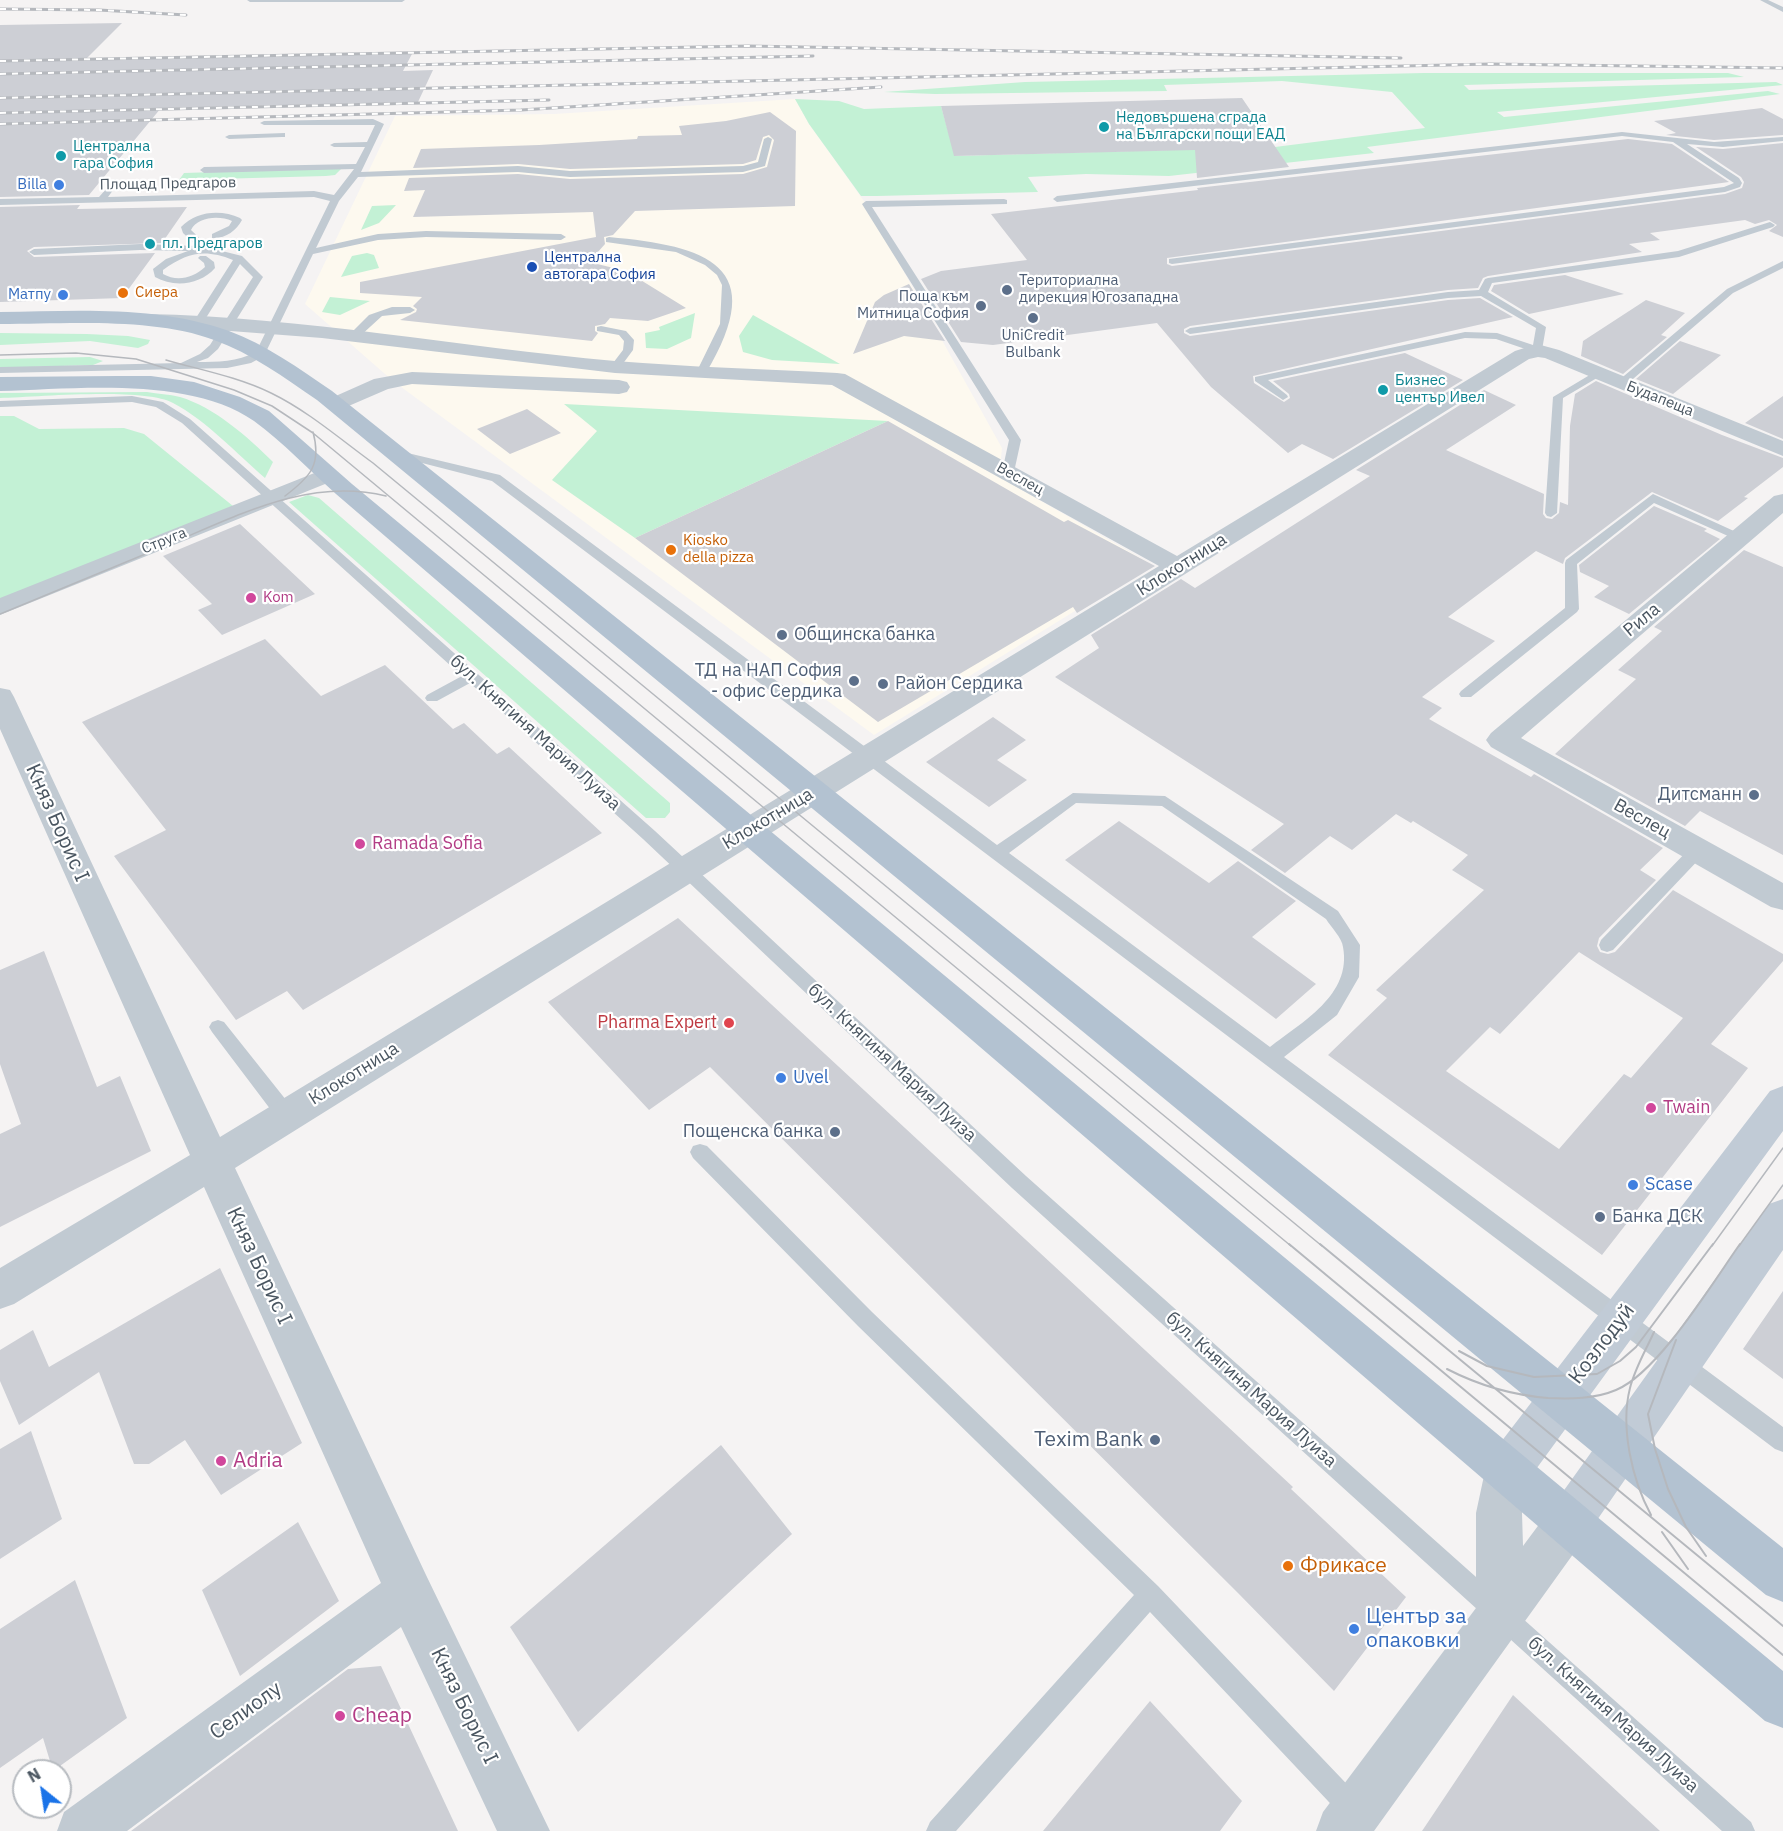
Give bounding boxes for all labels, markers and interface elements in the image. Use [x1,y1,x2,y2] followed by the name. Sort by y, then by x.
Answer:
[1116,109,1285,144] place label: Недовършена сграда на Български пощи ЕАД
[1097,120,1111,134] marker: Недовършена сграда на Български пощи ЕАД
[73,138,153,173] place label: Централна гара София
[54,149,68,163] marker: Централна гара София
[100,174,236,194] street label: Площад Предгаров
[17,176,47,194] place label: Billa
[52,178,66,192] marker: Billa
[162,235,263,253] place label: пл. Предгаров
[143,237,157,251] marker: пл. Предгаров
[544,249,656,284] place label: Централна автогара София
[525,260,539,274] marker: Централна автогара София
[1019,272,1178,307] place label: Териториална дирекция Югозападна
[1000,283,1014,297] marker: Териториална дирекция Югозападна
[135,284,178,302] place label: Сиера
[8,286,51,304] place label: Матпу
[116,286,130,300] marker: Сиера
[56,288,70,302] marker: Матпу
[857,288,969,323] place label: Поща към Митница София
[974,299,988,313] marker: Поща към Митница София
[1026,311,1040,325] marker: UniCredit Bulbank
[1001,327,1065,362] place label: UniCredit Bulbank
[1395,372,1485,407] place label: Бизнес център Ивел
[1624,377,1696,421] street label: Будапеща
[1376,383,1390,397] marker: Бизнес център Ивел
[993,459,1047,499] street label: Веслец
[139,524,189,558] street label: Струга
[1133,529,1231,601] street label: Клокотница
[683,532,754,567] place label: Kiosko della pizza
[664,543,678,557] marker: Kiosko della pizza
[263,589,294,607] place label: Kom
[244,591,258,605] marker: Kom
[1619,598,1665,642] street label: Рила
[794,624,935,646] place label: Общинска банка
[775,628,789,642] marker: Общинска банка
[445,651,625,815] street label: бул. Княгиня Мария Луиза
[695,660,842,702] place label: ТД на НАП София - офис Сердика
[895,673,1023,695] place label: Район Сердика
[847,674,861,688] marker: ТД на НАП София - офис Сердика
[876,677,890,691] marker: Район Сердика
[20,760,94,886] street label: Княз Борис I
[719,784,817,854] street label: Клокотница
[1658,784,1742,806] place label: Дитсманн
[1747,788,1761,802] marker: Дитсманн
[1610,795,1674,843] street label: Веслец
[372,833,483,855] place label: Ramada Sofia
[353,837,367,851] marker: Ramada Sofia
[803,979,981,1147] street label: бул. Княгиня Мария Луиза
[597,1012,717,1034] place label: Pharma Expert
[722,1016,736,1030] marker: Pharma Expert
[305,1038,403,1110] street label: Клокотница
[793,1067,829,1089] place label: Uvel
[774,1071,788,1085] marker: Uvel
[1663,1097,1711,1119] place label: Twain
[1644,1101,1658,1115] marker: Twain
[683,1121,823,1143] place label: Пощенска банка
[828,1125,842,1139] marker: Пощенска банка
[1645,1174,1693,1196] place label: Scase
[1626,1178,1640,1192] marker: Scase
[221,1203,297,1329] street label: Княз Борис I
[1612,1206,1703,1228] place label: Банка ДСК
[1593,1210,1607,1224] marker: Банка ДСК
[1564,1299,1640,1389] street label: Козлодуй
[1161,1308,1341,1472] street label: бул. Княгиня Мария Луиза
[1034,1427,1143,1453] place label: Texim Bank
[1148,1433,1162,1447] marker: Texim Bank
[233,1448,283,1474] place label: Adria
[214,1454,228,1468] marker: Adria
[1300,1553,1387,1579] place label: Фрикасе
[1281,1559,1295,1573] marker: Фрикасе
[1366,1604,1466,1654] place label: Център за опаковки
[1347,1622,1361,1636] marker: Център за опаковки
[1523,1633,1703,1797] street label: бул. Княгиня Мария Луиза
[425,1644,503,1768] street label: Княз Борис I
[205,1676,287,1746] street label: Селиолу
[352,1703,412,1729] place label: Cheap
[333,1709,347,1723] marker: Cheap
[12,1759,72,1819] north arrow
[24,1764,44,1787] text: N

